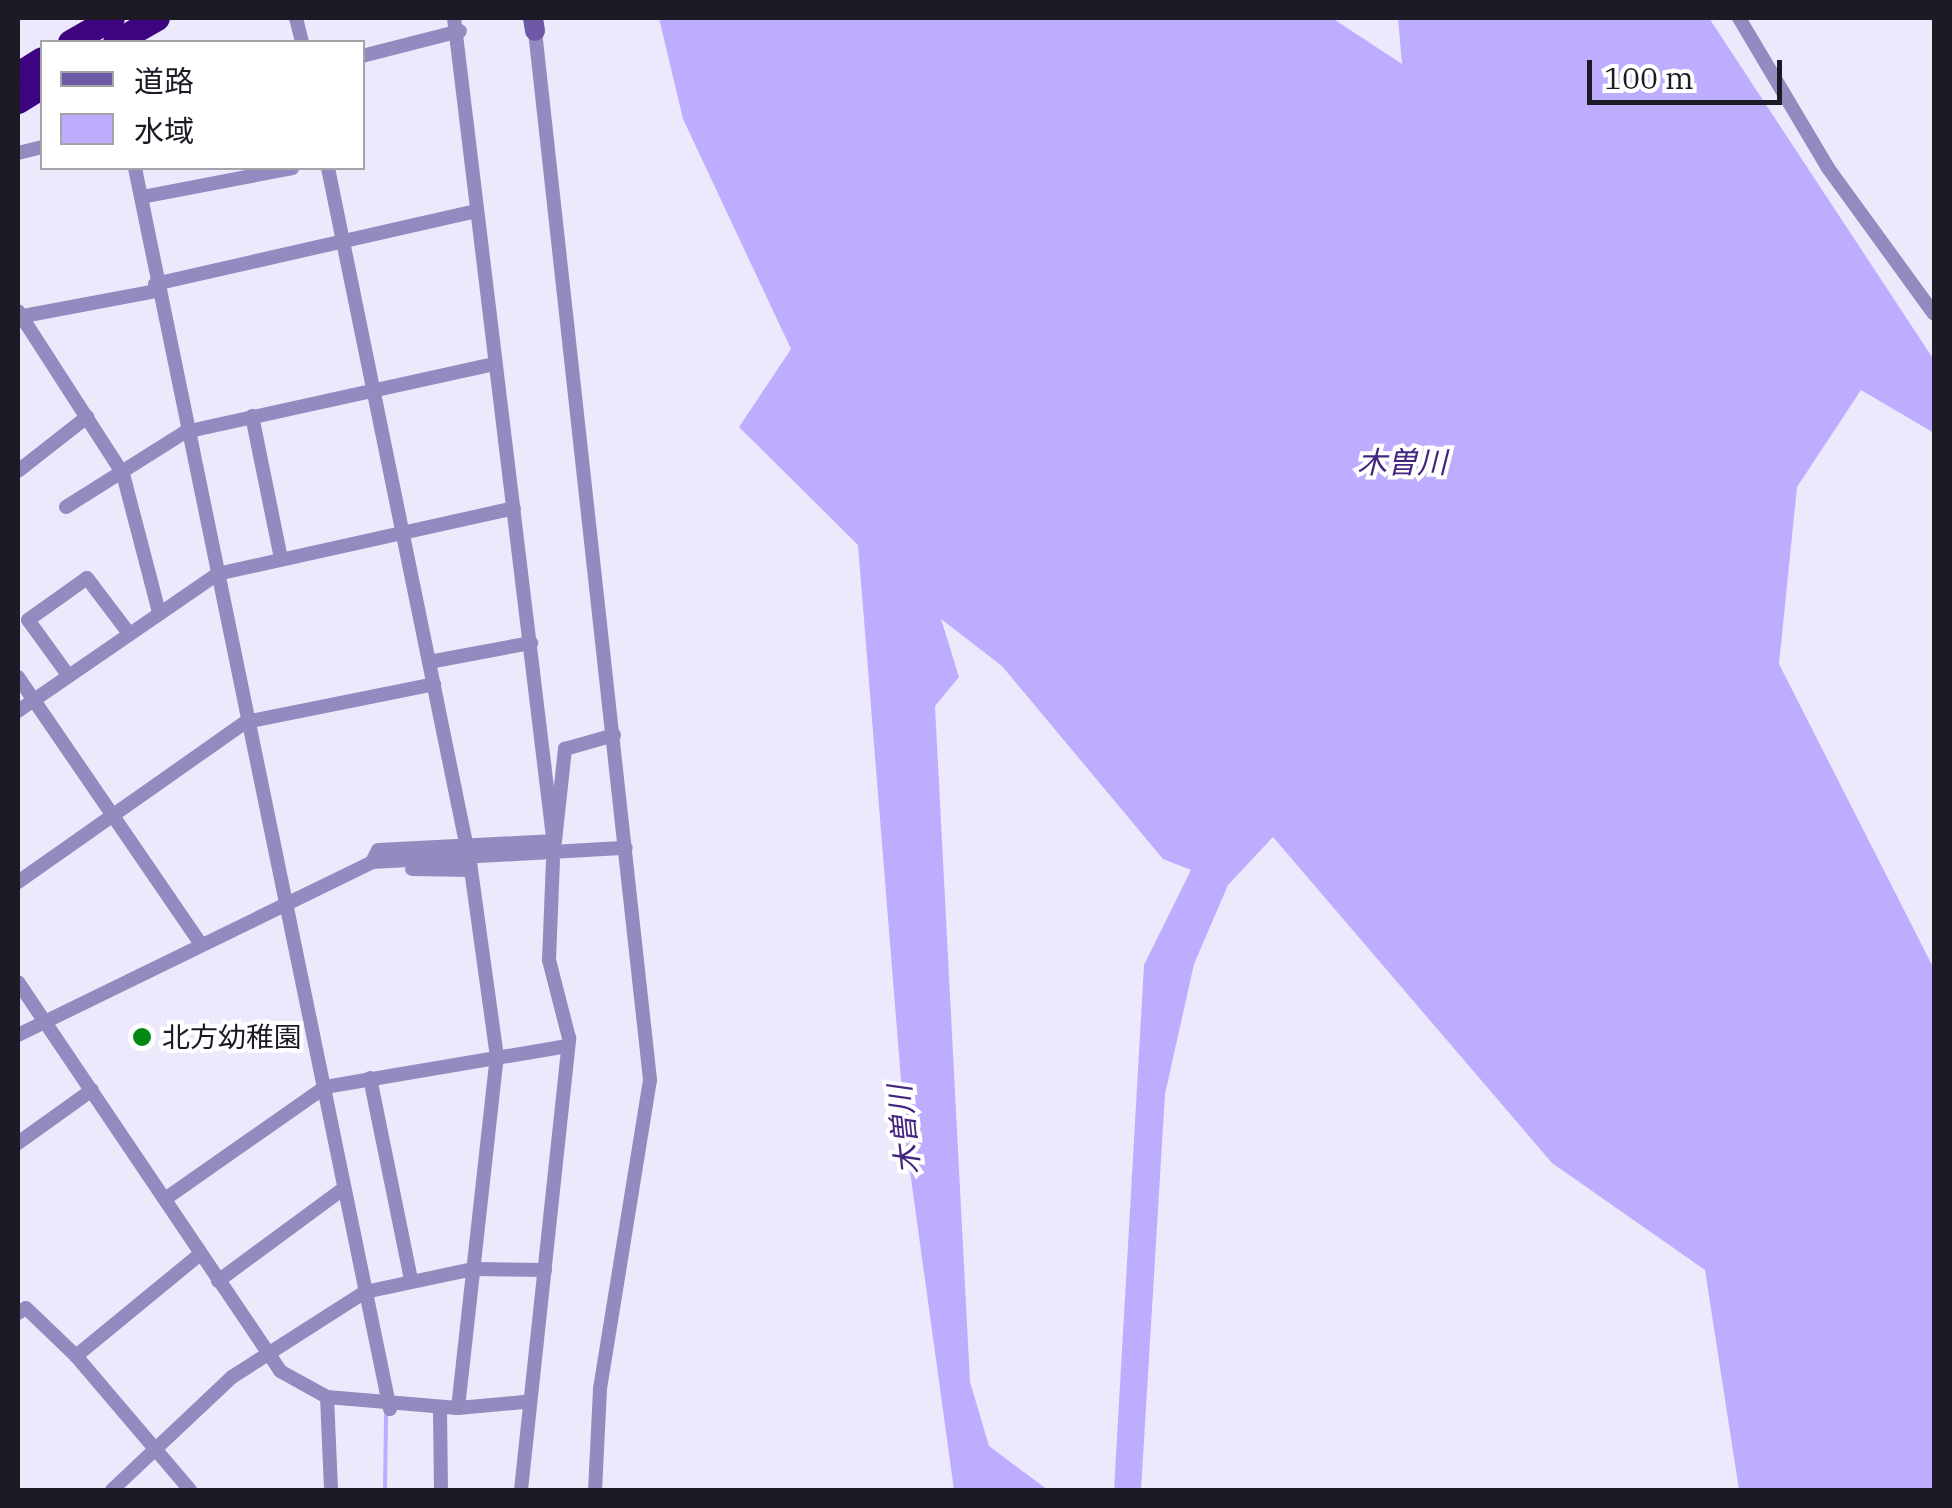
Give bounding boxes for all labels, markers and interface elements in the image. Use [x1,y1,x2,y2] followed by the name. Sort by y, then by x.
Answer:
[40,40,365,170] legend
[1592,40,1787,102] scale bar
[1604,58,1694,97] text: 100 m
[134,61,194,100] text: 道路
[134,111,194,150] text: 水域
[1357,444,1447,480] water label: 木曽川
[162,1020,302,1054] place label: 北方幼稚園
[131,1026,153,1048] marker: 北方幼稚園
[881,1083,927,1177] water label: 木曽川

